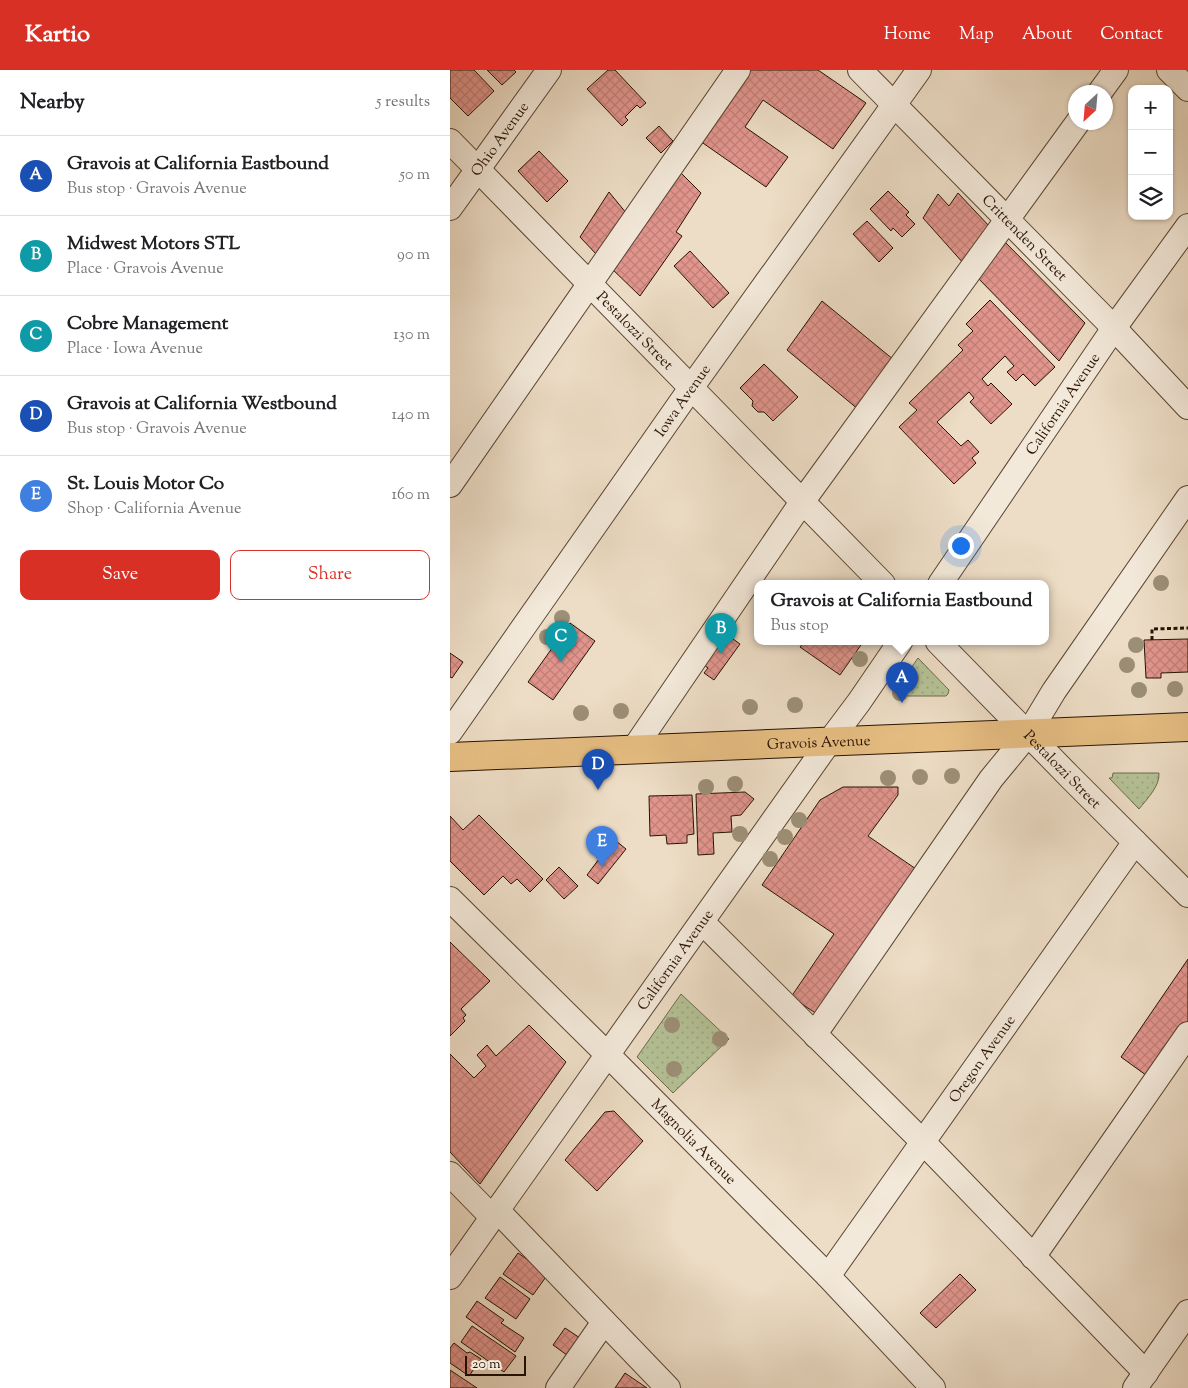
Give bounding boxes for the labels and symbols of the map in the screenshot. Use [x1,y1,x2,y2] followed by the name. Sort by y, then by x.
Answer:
[1068,85,1113,130] north arrow
[467,98,535,181] street label: Ohio Avenue
[976,191,1071,286] street label: Crittenden Street
[591,288,678,376] street label: Pestalozzi Street
[1022,349,1106,460] street label: California Avenue
[651,361,717,442] street label: Iowa Avenue
[948,533,974,559] your location
[705,613,737,654] pin: B
[545,621,577,662] pin: C
[886,662,918,703] pin: A
[1018,726,1105,814] street label: Pestalozzi Street
[766,731,871,756] street label: Gravois Avenue
[582,749,614,790] pin: D
[586,826,618,867] pin: E
[633,906,719,1015] street label: California Avenue
[944,1012,1021,1108] street label: Oregon Avenue
[646,1095,740,1190] street label: Magnolia Avenue
[465,1353,526,1376] scale bar

